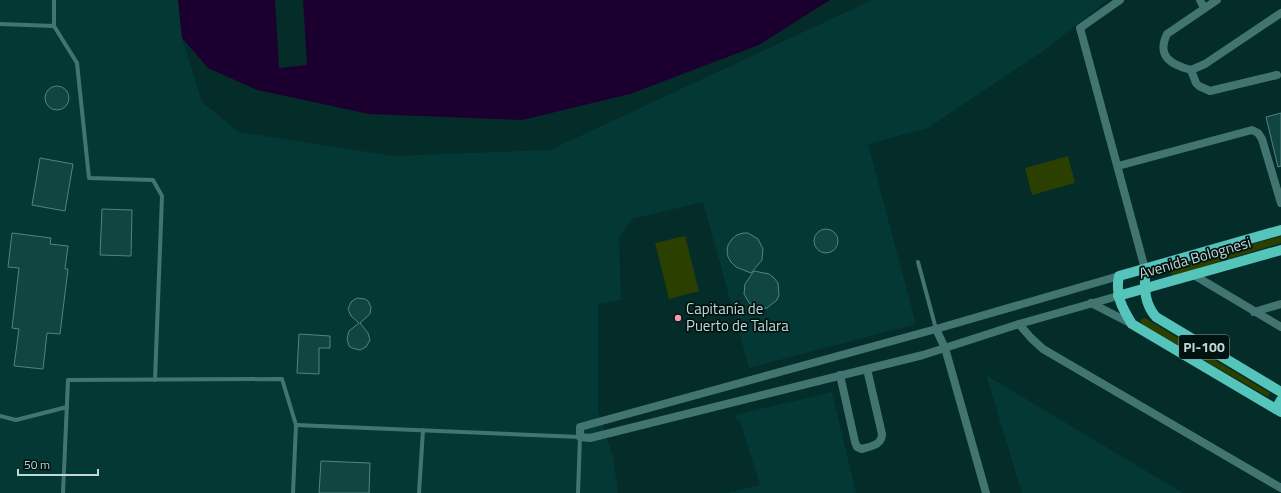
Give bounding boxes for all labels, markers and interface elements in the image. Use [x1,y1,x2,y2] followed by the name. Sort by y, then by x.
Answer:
[1136,231,1254,285] street label: Avenida Bolognesi
[686,297,789,337] place label: Capitanía de Puerto de Talara
[673,313,683,323] marker: Capitanía de Puerto de Talara
[1179,335,1229,359] road number: PI-100
[18,451,98,477] scale bar
[24,455,50,474] text: 50 m

